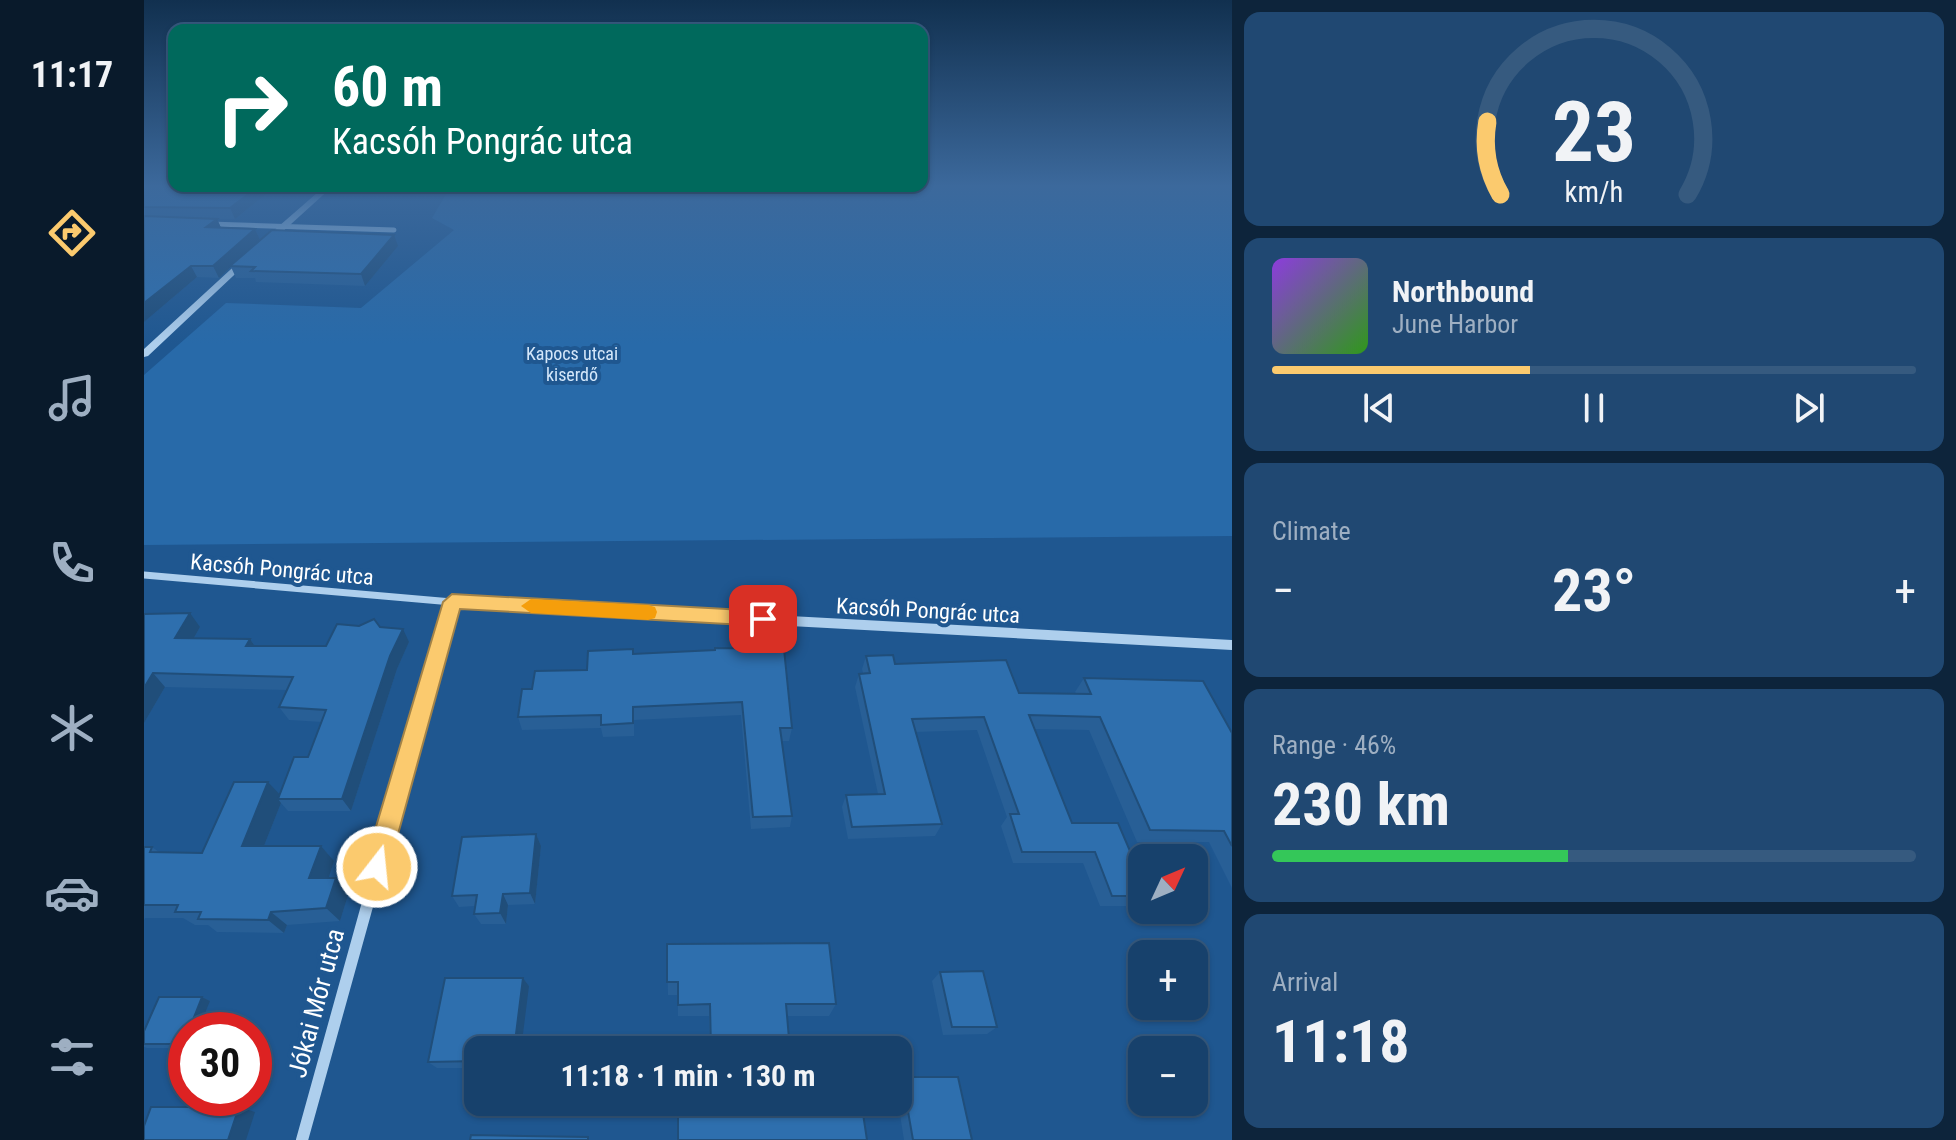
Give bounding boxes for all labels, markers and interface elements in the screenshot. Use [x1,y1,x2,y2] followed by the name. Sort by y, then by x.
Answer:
[31,54,113,96] text: 11:17
[332,54,443,120] text: 60 m
[200,56,304,160] icon: right
[1552,83,1636,180] text: 23
[332,121,633,163] text: Kacsóh Pongrác utca
[1565,175,1623,209] text: km/h
[44,205,100,261] icon: directions
[1392,274,1534,309] text: Northbound
[1392,309,1518,339] text: June Harbor
[526,343,618,385] park label: Kapocs utcai kiserdő
[44,370,100,426] icon: music
[1357,386,1401,430] icon: previous
[1572,386,1616,430] icon: pause
[1787,386,1831,430] icon: next
[1272,516,1351,546] text: Climate
[44,535,100,591] icon: phone
[189,549,375,590] street label: Kacsóh Pongrác utca
[1552,555,1636,626] text: 23°
[1272,565,1294,617] text: −
[1894,565,1916,617] text: +
[729,585,797,653] pin
[835,593,1020,628] street label: Kacsóh Pongrác utca
[741,597,785,641] icon: arrive
[44,700,100,756] icon: climate
[1272,730,1396,760] text: Range · 46%
[1272,769,1450,840] text: 230 km
[335,825,419,909] position arrow
[1128,844,1208,924] north arrow
[1128,844,1208,1116] map controls
[44,865,100,921] icon: car
[282,925,350,1081] street label: Jókai Mór utca
[1128,940,1208,1020] button: +
[1272,967,1338,997] text: Arrival
[1272,1006,1410,1077] text: 11:18
[168,1012,272,1116] speed limit sign: 30
[44,1029,100,1085] icon: filters
[1128,1036,1208,1116] button: −
[561,1058,815,1093] text: 11:18 · 1 min · 130 m

